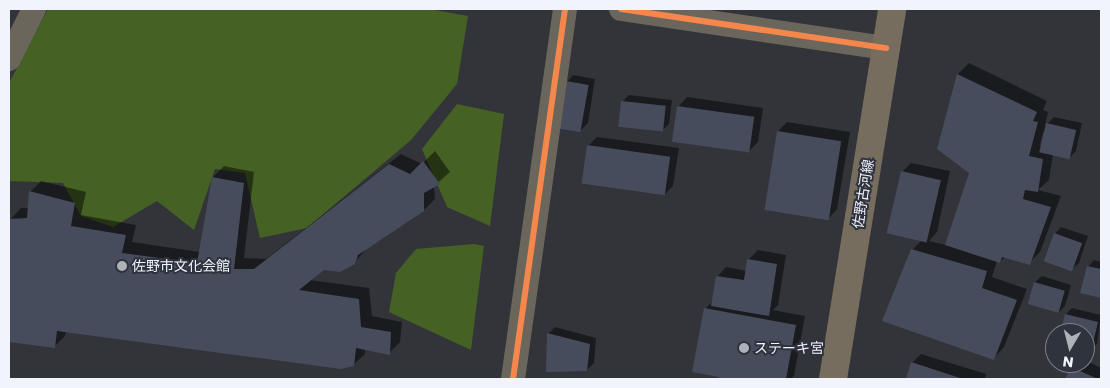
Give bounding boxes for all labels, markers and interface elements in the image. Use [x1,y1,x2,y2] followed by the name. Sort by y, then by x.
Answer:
[849,158,877,230] street label: 佐野古河線
[132,258,230,274] place label: 佐野市文化会館
[116,260,128,272] marker: 佐野市文化会館
[1045,323,1095,373] north arrow
[754,340,824,356] place label: ステーキ宮
[738,342,750,354] marker: ステーキ宮
[1061,351,1075,372] text: N

